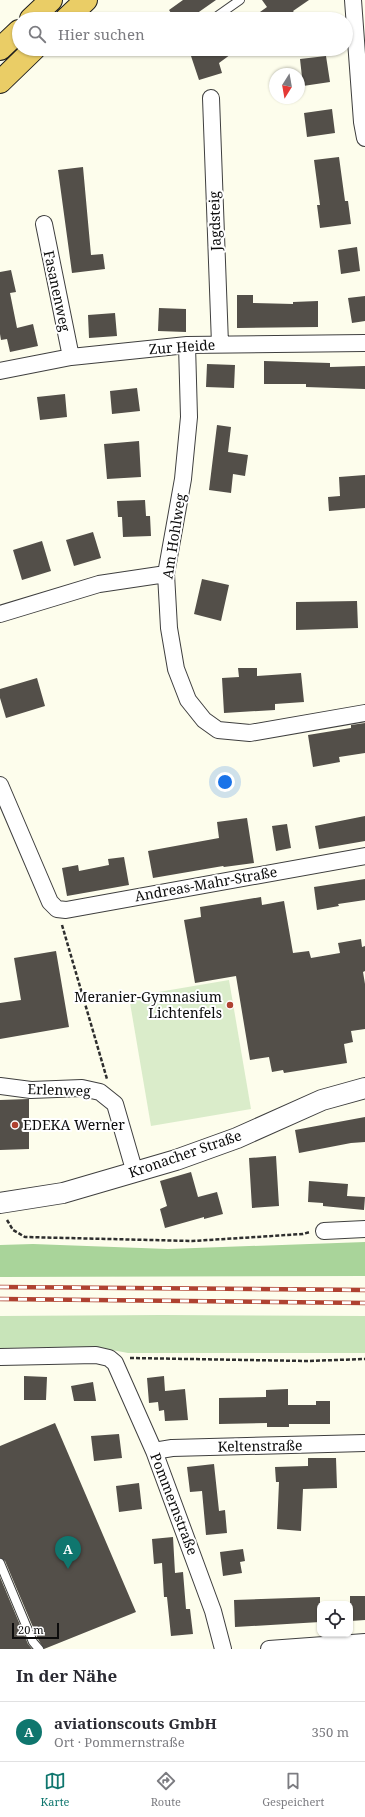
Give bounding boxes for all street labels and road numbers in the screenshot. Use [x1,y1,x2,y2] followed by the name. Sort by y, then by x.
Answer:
[204,190,225,252] street label: Jagdsteig
[40,249,75,334] street label: Fasanenweg
[148,335,216,358] street label: Zur Heide
[157,491,190,580] street label: Am Hohlweg
[133,862,279,905] street label: Andreas-Mahr-Straße
[27,1079,91,1100] street label: Erlenweg
[126,1125,244,1182] street label: Kronacher Straße
[217,1435,303,1456] street label: Keltenstraße
[146,1450,203,1558] street label: Pommernstraße

